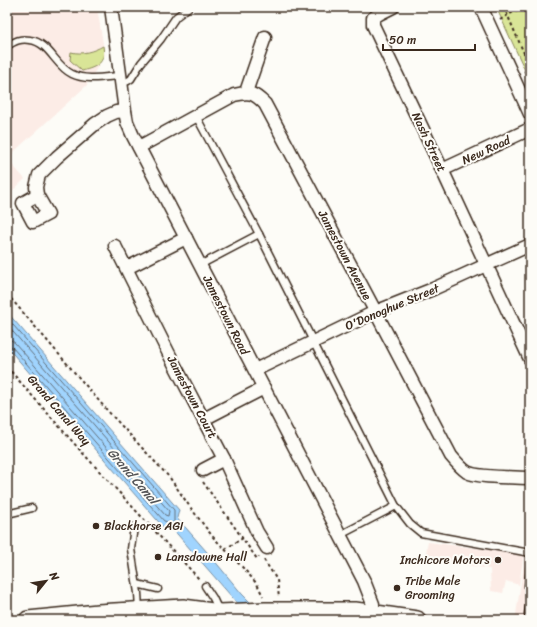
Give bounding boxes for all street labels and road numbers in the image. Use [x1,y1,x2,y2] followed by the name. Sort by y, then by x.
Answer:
[405,108,453,176] street label: Nash Street
[458,129,515,171] street label: New Road
[311,205,378,304] street label: Jamestown Avenue
[196,270,256,359] street label: Jamestown Road
[341,277,444,337] street label: O'Donoghue Street
[160,351,223,443] street label: Jamestown Court
[22,369,97,451] street label: Grand Canal Way

